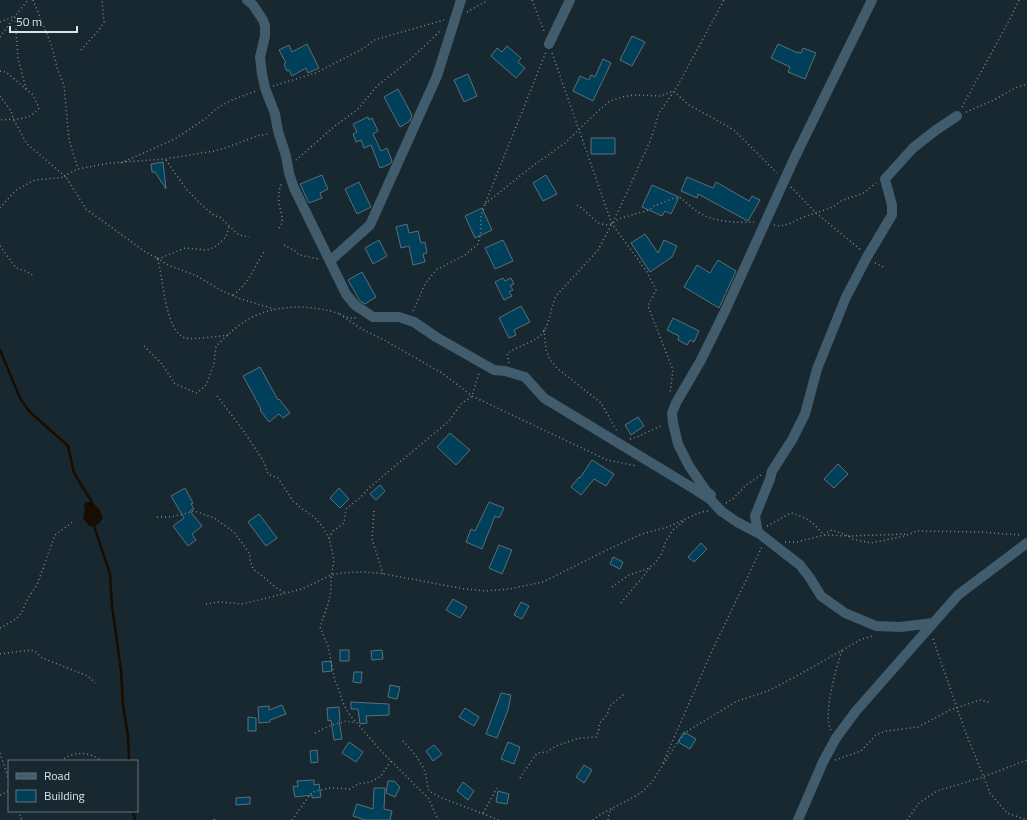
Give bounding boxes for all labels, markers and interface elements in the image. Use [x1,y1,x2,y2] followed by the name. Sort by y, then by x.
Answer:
[10,8,77,34] scale bar
[16,12,42,31] text: 50 m
[8,760,138,812] legend
[44,766,70,785] text: Road
[44,786,85,805] text: Building

